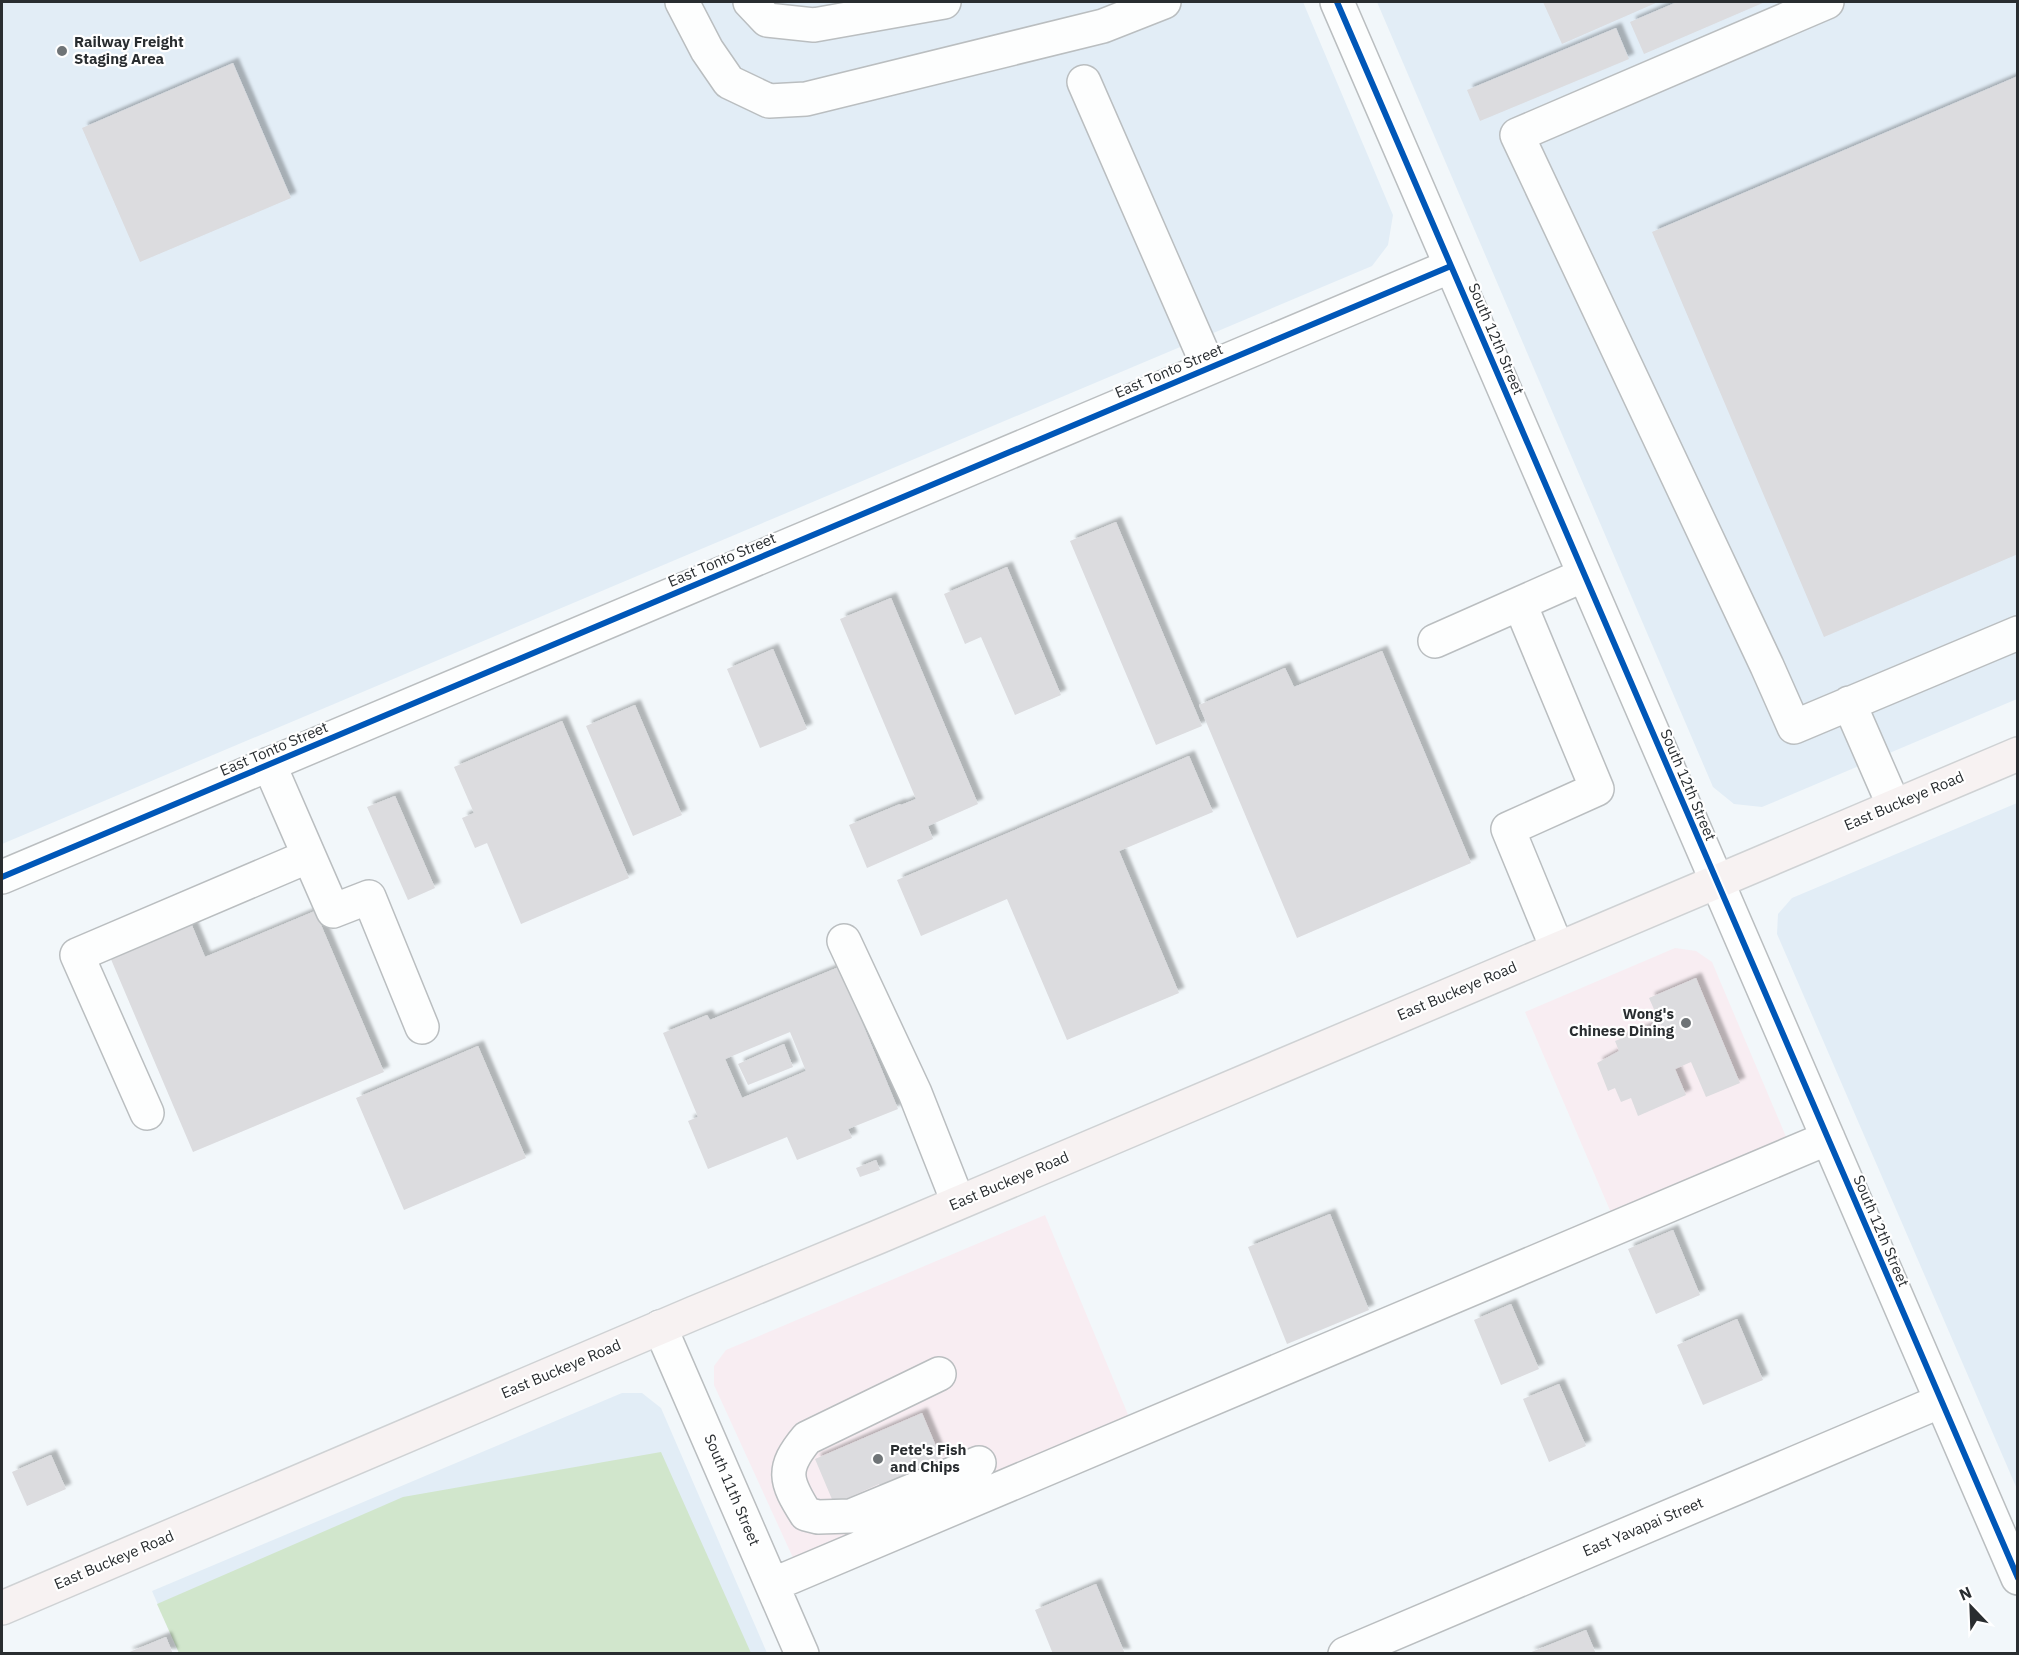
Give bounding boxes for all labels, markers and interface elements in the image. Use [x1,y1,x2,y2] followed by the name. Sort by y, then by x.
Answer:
[74,32,184,68] place label: Railway Freight Staging Area
[55,44,69,58] marker: Railway Freight Staging Area
[1464,280,1529,397] street label: South 12th Street
[1112,339,1226,402] street label: East Tonto Street
[665,528,779,591] street label: East Tonto Street
[217,717,331,780] street label: East Tonto Street
[1656,726,1721,843] street label: South 12th Street
[1841,767,1966,834] street label: East Buckeye Road
[1394,957,1519,1024] street label: East Buckeye Road
[1569,1004,1675,1040] place label: Wong's Chinese Dining
[1679,1016,1693,1030] marker: Wong's Chinese Dining
[946,1147,1071,1214] street label: East Buckeye Road
[1849,1172,1914,1289] street label: South 12th Street
[498,1335,623,1402] street label: East Buckeye Road
[700,1431,765,1548] street label: South 11th Street
[890,1440,966,1476] place label: Pete's Fish and Chips
[871,1452,885,1466] marker: Pete's Fish and Chips
[1580,1493,1706,1561] street label: East Yavapai Street
[51,1526,176,1593] street label: East Buckeye Road
[1941,1577,2001,1637] north arrow
[1956,1582,1974,1605] text: N

